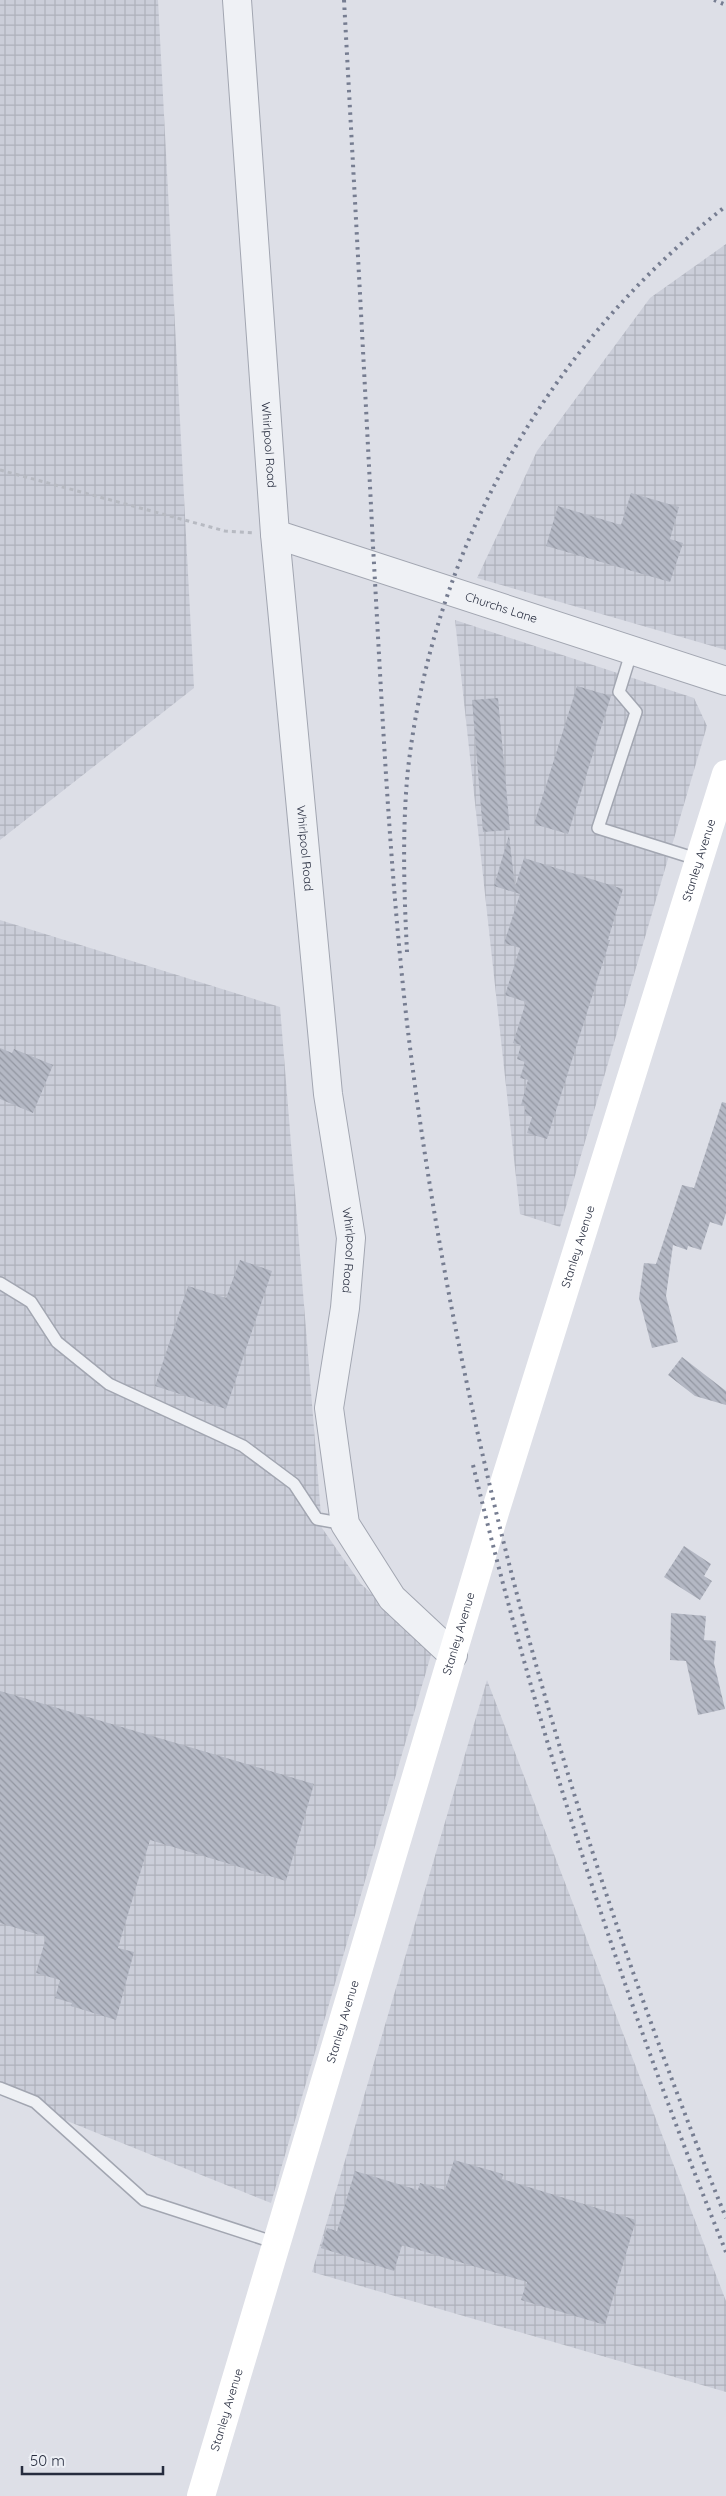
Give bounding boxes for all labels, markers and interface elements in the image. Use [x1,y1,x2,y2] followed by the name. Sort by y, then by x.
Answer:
[259,401,280,488] street label: Whirlpool Road
[463,588,540,626] street label: Churchs Lane
[294,805,317,892] street label: Whirlpool Road
[679,817,719,903] street label: Stanley Avenue
[558,1203,598,1290] street label: Stanley Avenue
[339,1206,359,1294] street label: Whirlpool Road
[439,1590,478,1677] street label: Stanley Avenue
[323,1978,362,2065] street label: Stanley Avenue
[207,2366,246,2453] street label: Stanley Avenue
[22,2444,164,2476] scale bar
[30,2451,65,2470] text: 50 m

